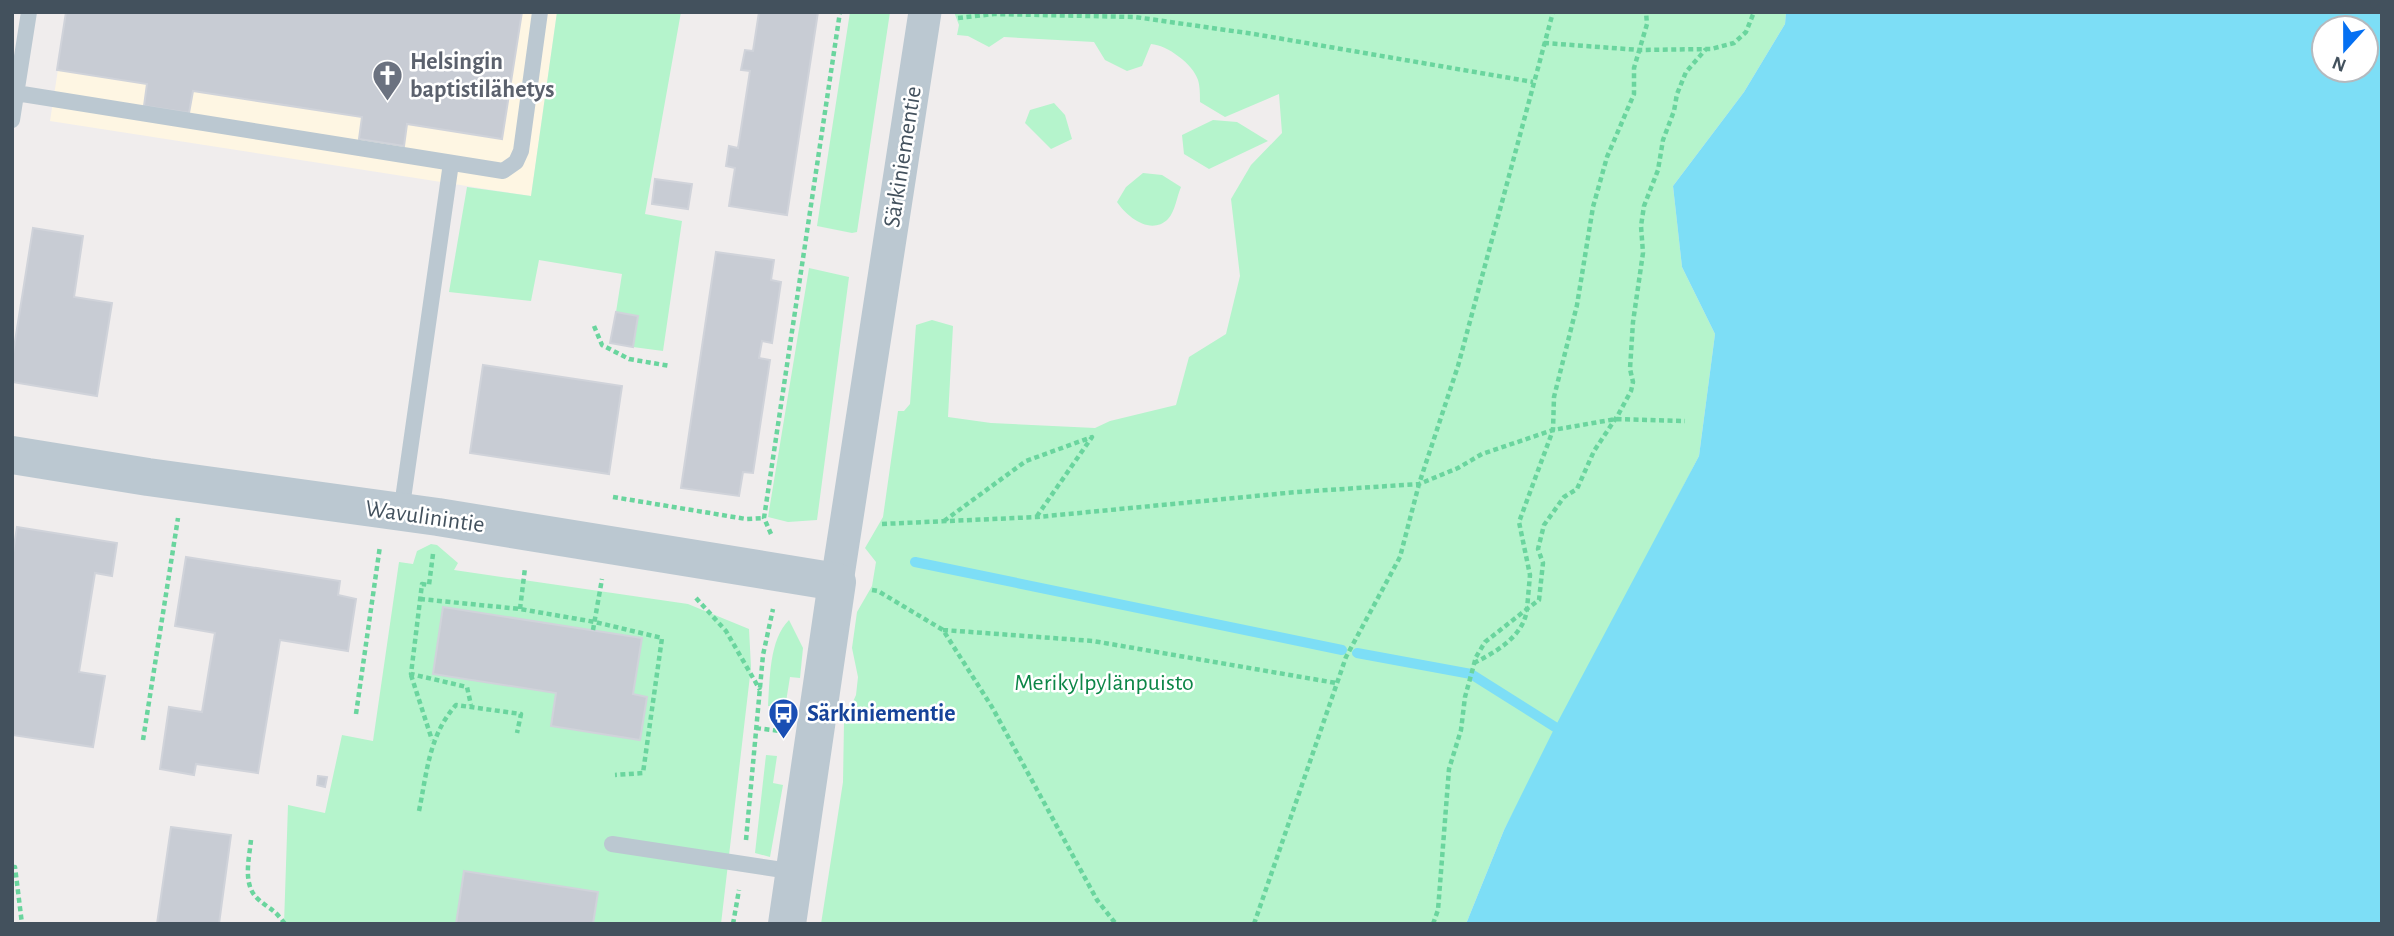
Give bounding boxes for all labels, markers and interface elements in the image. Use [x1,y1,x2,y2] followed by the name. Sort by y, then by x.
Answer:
[2310,14,2380,84] north arrow
[410,50,555,102] place label: Helsingin baptistilähetys
[2330,52,2349,75] text: N
[370,59,404,103] church icon: Helsingin baptistilähetys
[880,85,926,229] street label: Särkiniementie
[364,497,486,537] street label: Wavulinintie
[1014,671,1194,695] park label: Merikylpylänpuisto
[767,697,801,741] bus stop icon: Särkiniementie
[807,702,956,726] place label: Särkiniementie

